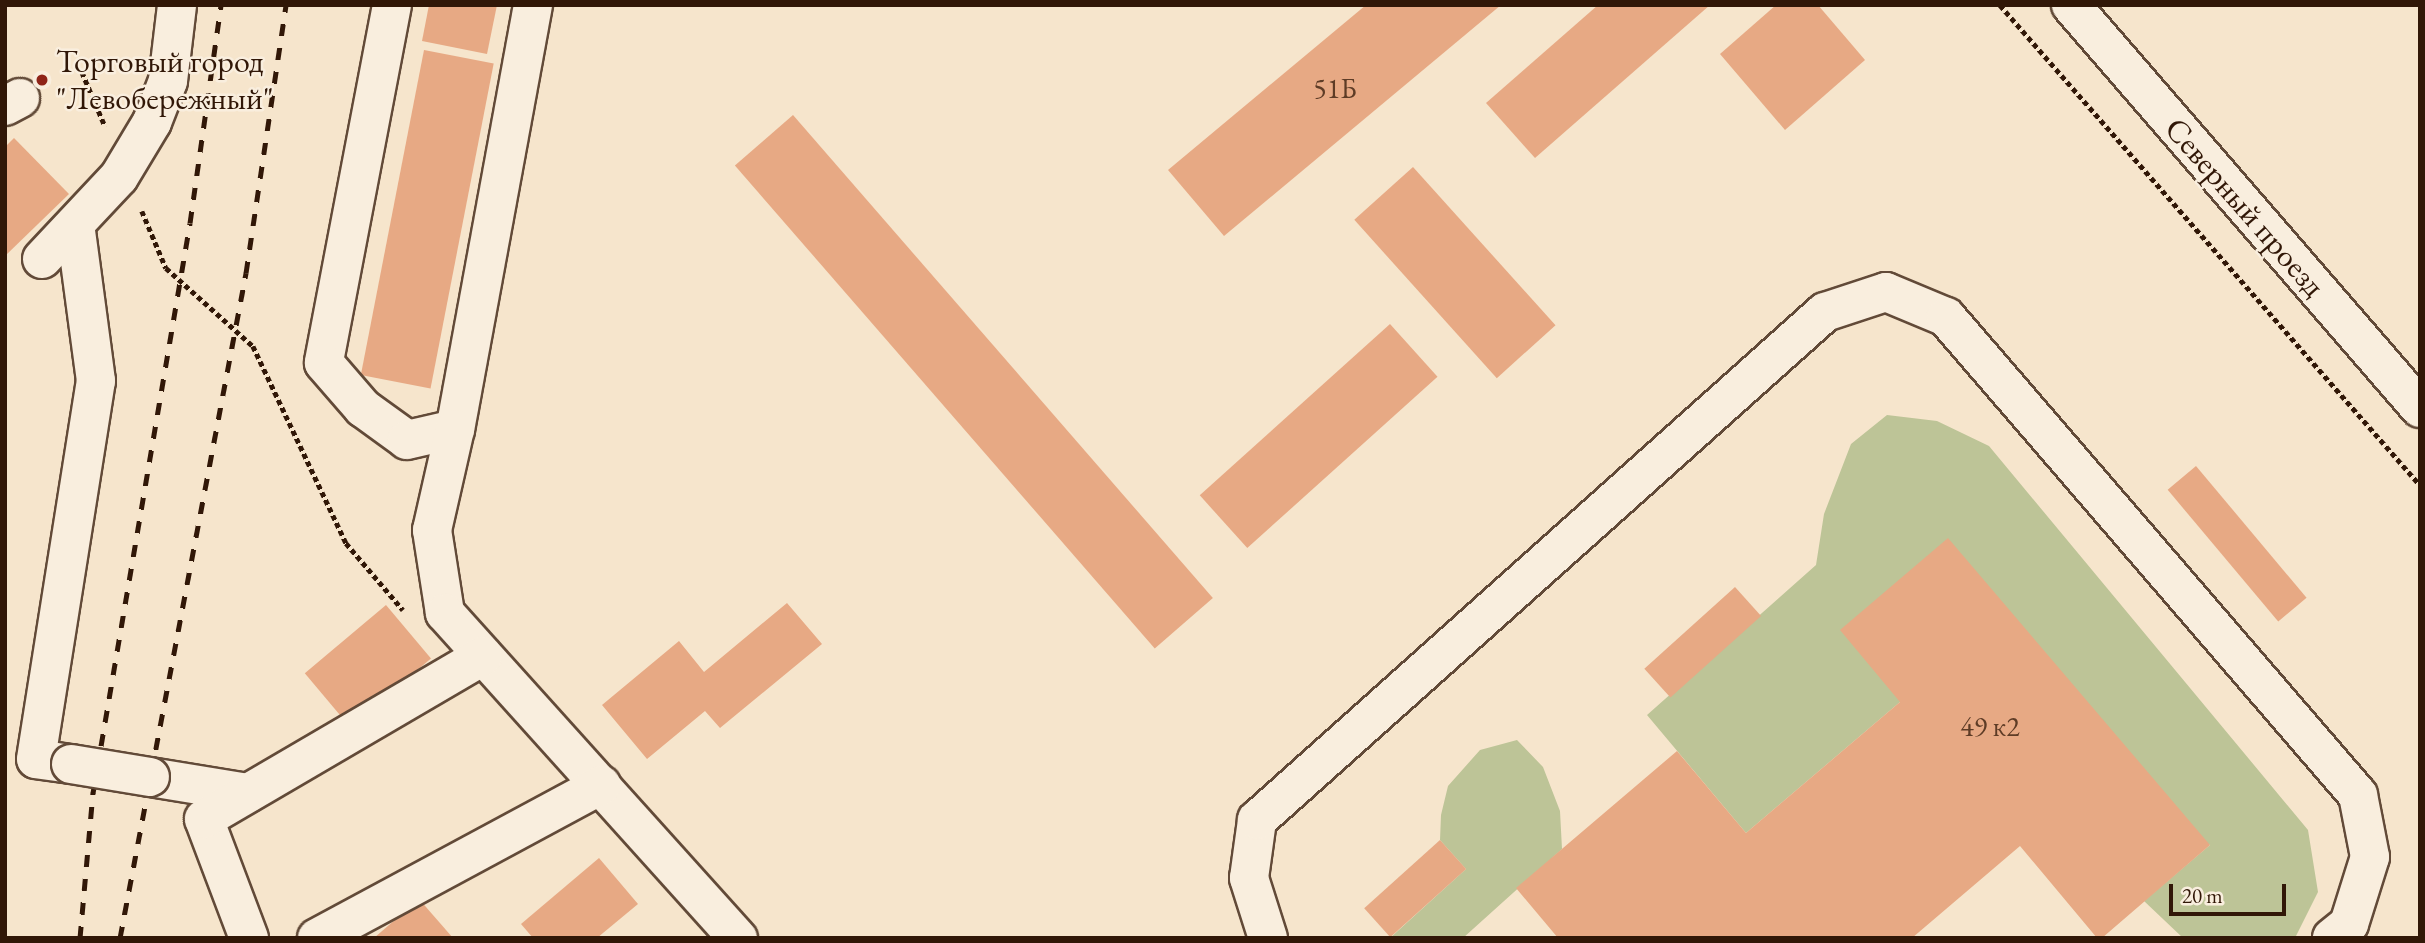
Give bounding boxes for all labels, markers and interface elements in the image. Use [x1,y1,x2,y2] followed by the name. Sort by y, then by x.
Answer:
[56,43,274,118] place label: Торговый город "Левобережный"
[1313,71,1357,105] house number: 51Б
[34,72,50,88] marker: Торговый город "Левобережный"
[2157,110,2333,304] street label: Северный проезд
[1960,709,2020,743] house number: 49 к2
[2173,870,2290,914] scale bar
[2182,882,2223,909] text: 20 m

